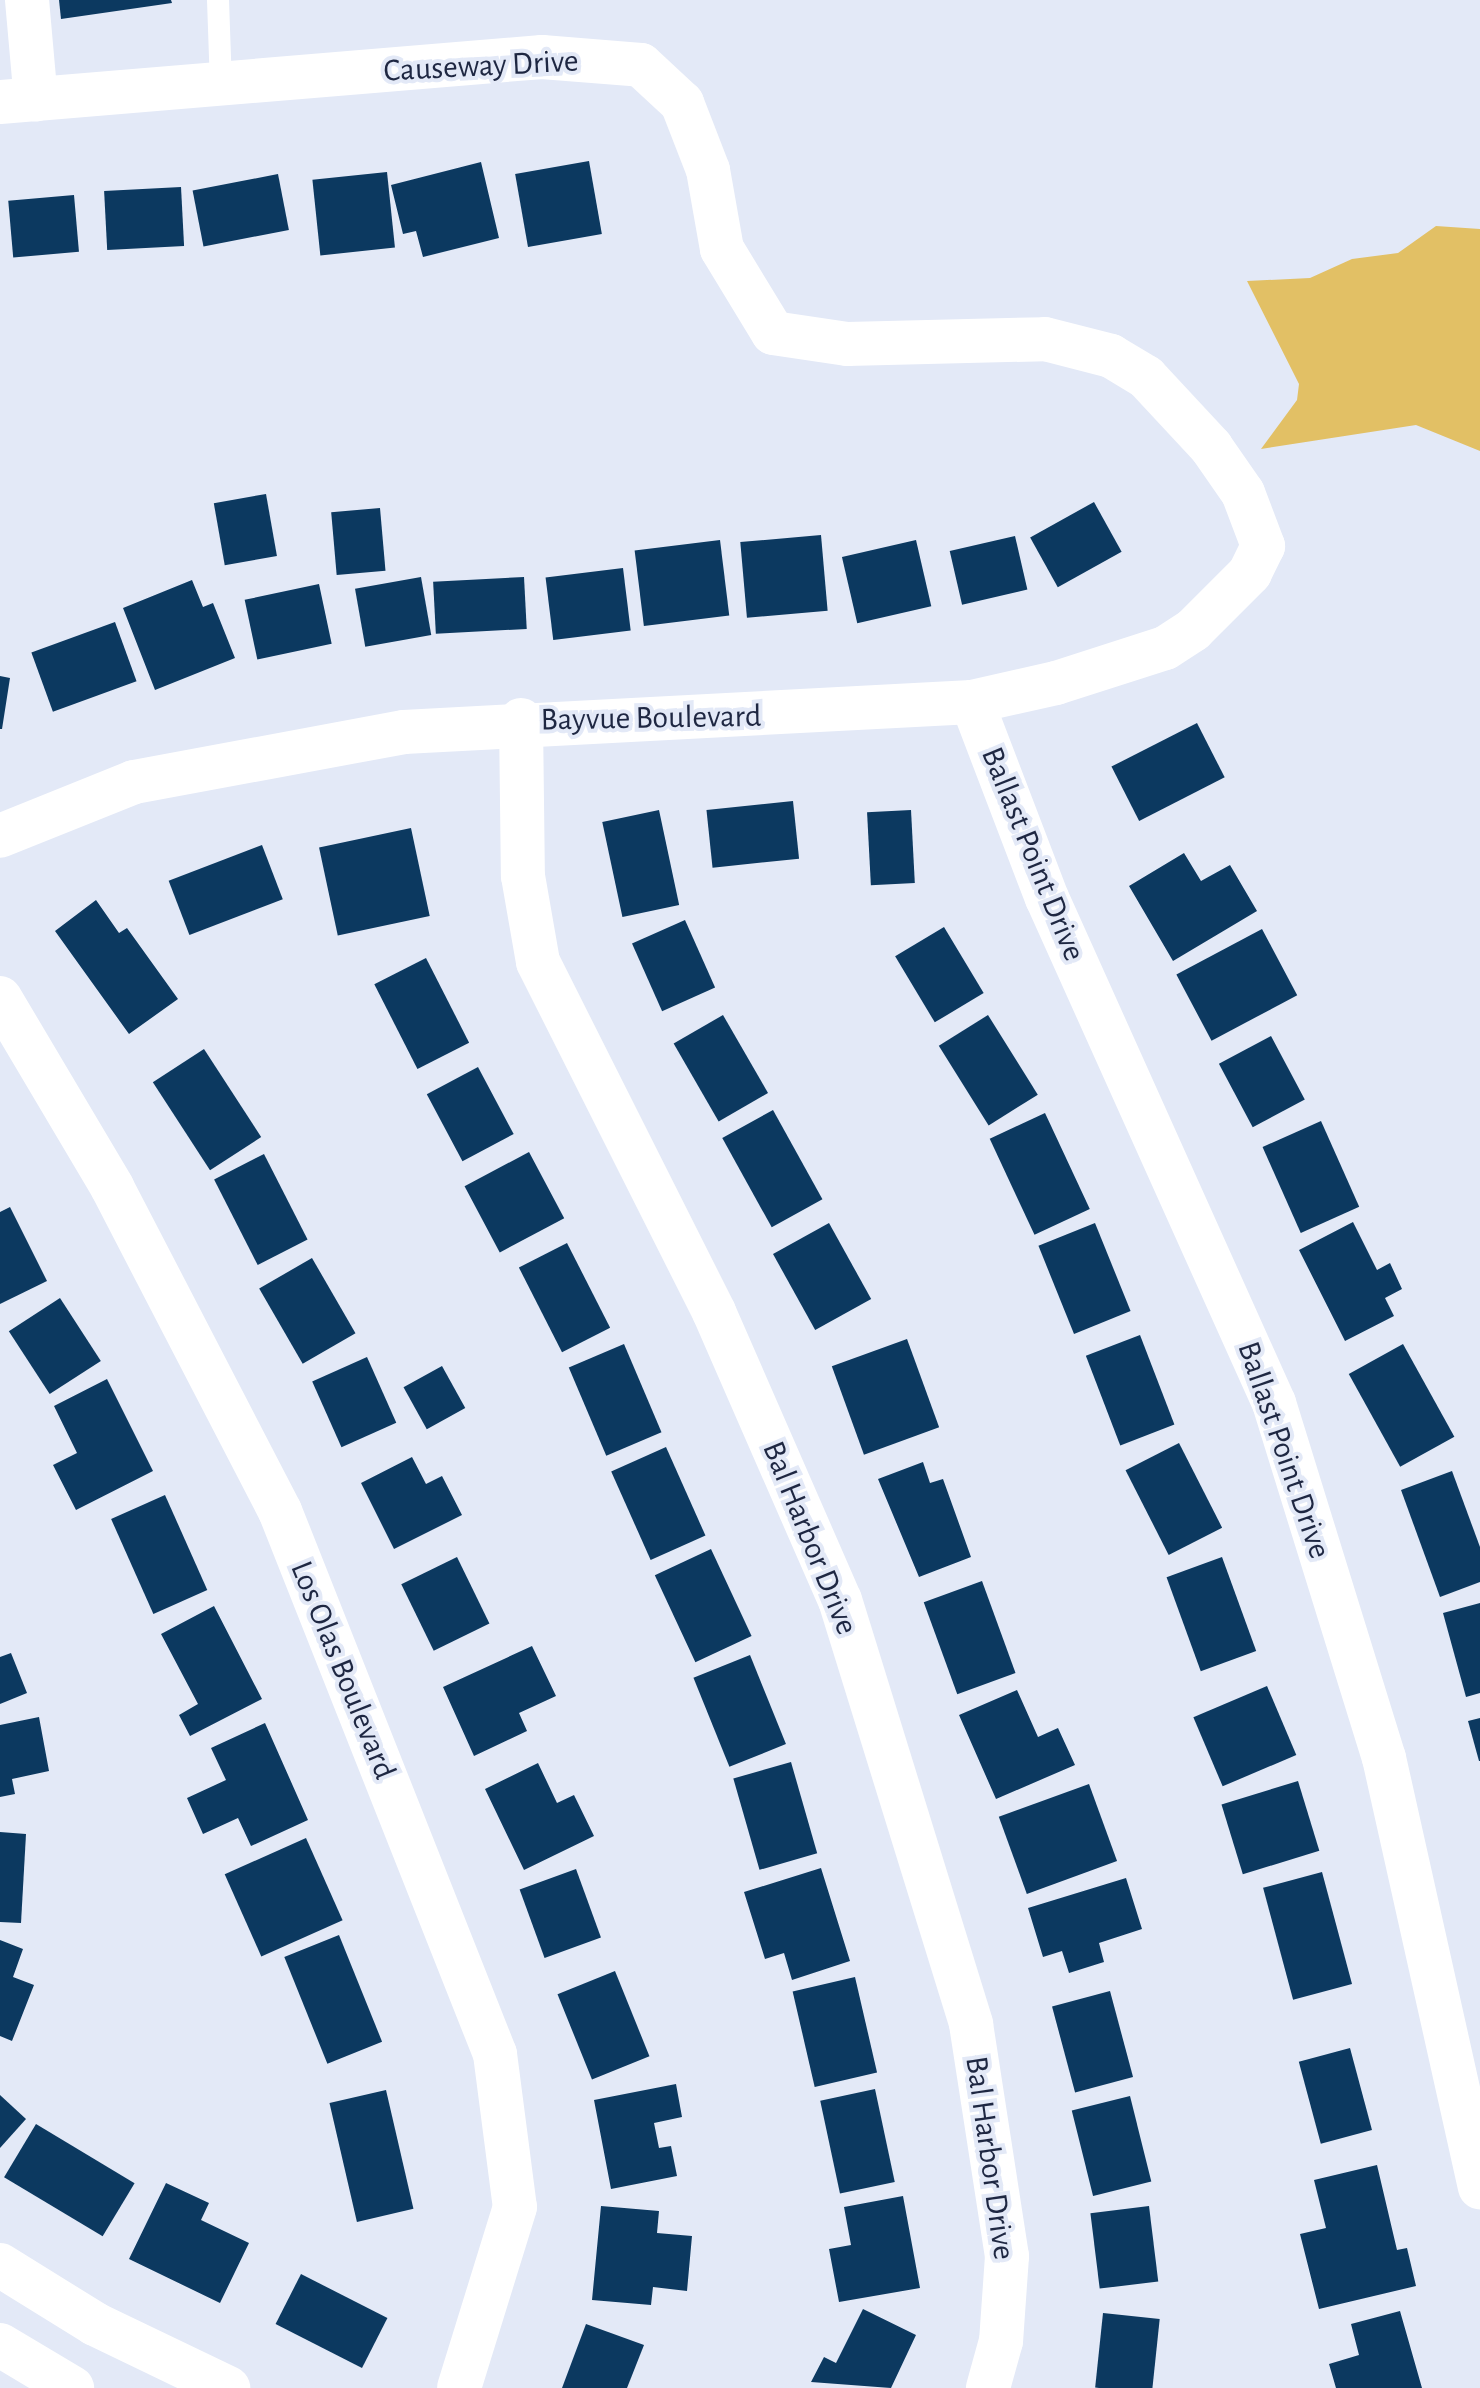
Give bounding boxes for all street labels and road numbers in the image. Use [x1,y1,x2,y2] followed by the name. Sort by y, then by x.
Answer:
[382,42,580,90] street label: Causeway Drive
[540,697,762,739] street label: Bayvue Boulevard
[973,741,1093,967] street label: Ballast Point Drive
[1229,1336,1339,1564] street label: Ballast Point Drive
[754,1436,866,1640] street label: Bal Harbor Drive
[282,1555,404,1785] street label: Los Olas Boulevard
[957,2054,1023,2262] street label: Bal Harbor Drive

